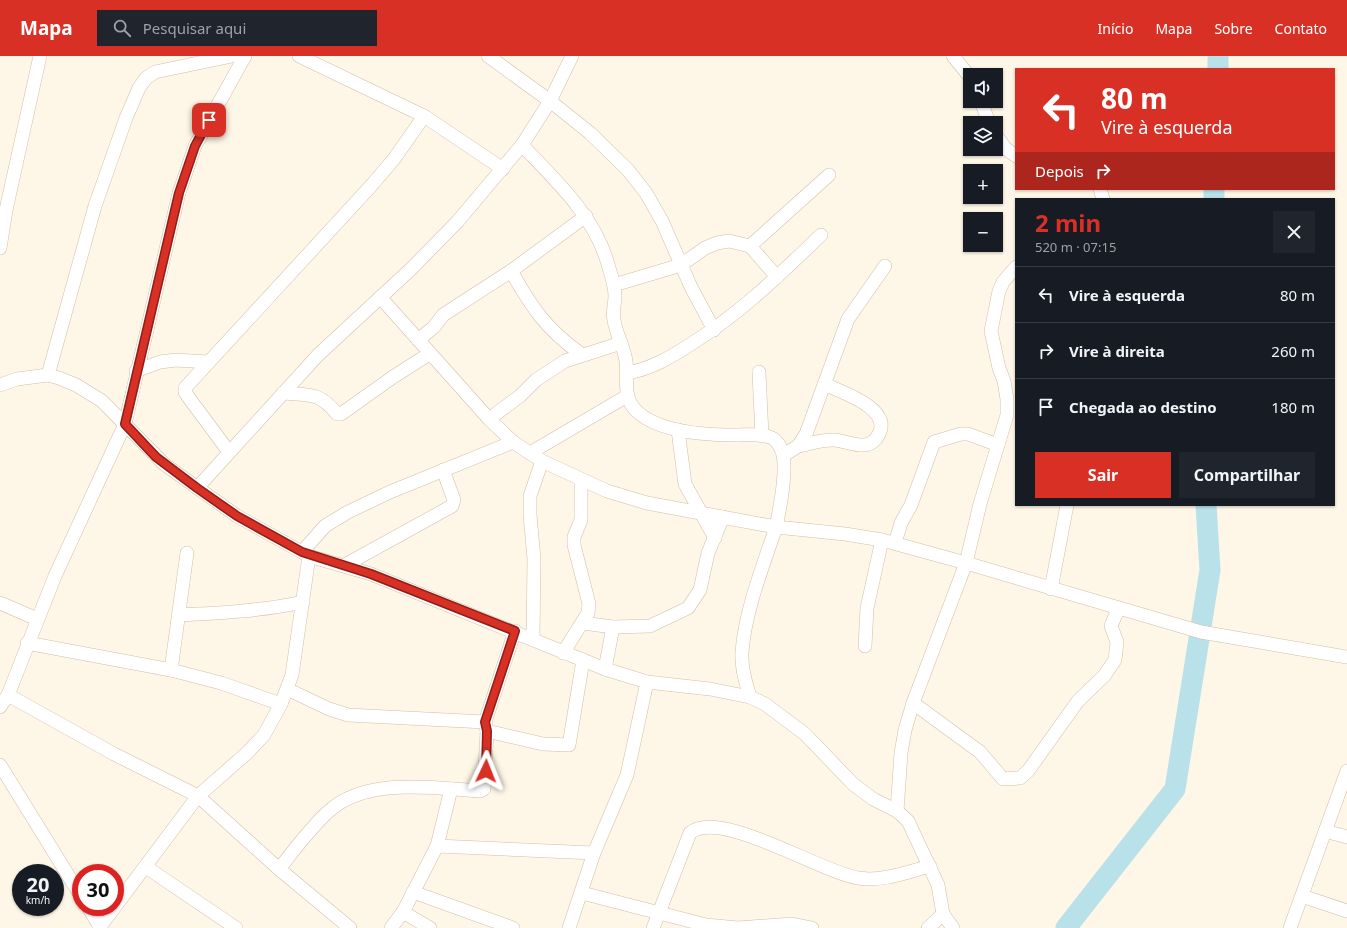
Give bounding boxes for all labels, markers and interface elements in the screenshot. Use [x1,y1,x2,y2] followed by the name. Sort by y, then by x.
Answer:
[97,10,377,46] search box
[20,15,73,41] text: Mapa
[111,17,133,39] icon: search
[143,18,246,38] text: Pesquisar aqui
[1098,19,1133,38] text: Início
[1155,19,1192,38] text: Mapa
[1214,19,1253,38] text: Sobre
[1275,19,1327,38] text: Contato
[963,68,1003,252] map controls
[963,68,1003,108] button: sound
[1101,79,1168,117] text: 80 m
[1035,84,1087,136] icon: left
[192,103,226,137] pin
[198,109,220,131] icon: arrive
[1101,115,1233,139] text: Vire à esquerda
[963,116,1003,156] button: layers
[1092,160,1114,182] icon: right
[1035,161,1084,181] text: Depois
[963,164,1003,204] button: +
[1035,206,1101,239] text: 2 min
[1273,211,1315,253] button: close
[963,212,1003,252] button: −
[1035,238,1116,256] text: 520 m · 07:15
[1035,284,1057,306] icon: left
[1069,285,1185,305] text: Vire à esquerda
[1280,285,1315,305] text: 80 m
[1035,340,1057,362] icon: right
[1069,341,1165,361] text: Vire à direita
[1271,341,1315,361] text: 260 m
[1035,396,1057,418] icon: arrive
[1069,397,1217,417] text: Chegada ao destino
[1271,397,1315,417] text: 180 m
[1035,452,1171,498] button: Sair
[1179,452,1315,498] button: Compartilhar
[465,750,507,792] position arrow
[72,864,124,916] speed limit sign: 30
[27,871,49,898] text: 20
[26,893,50,907] text: km/h

